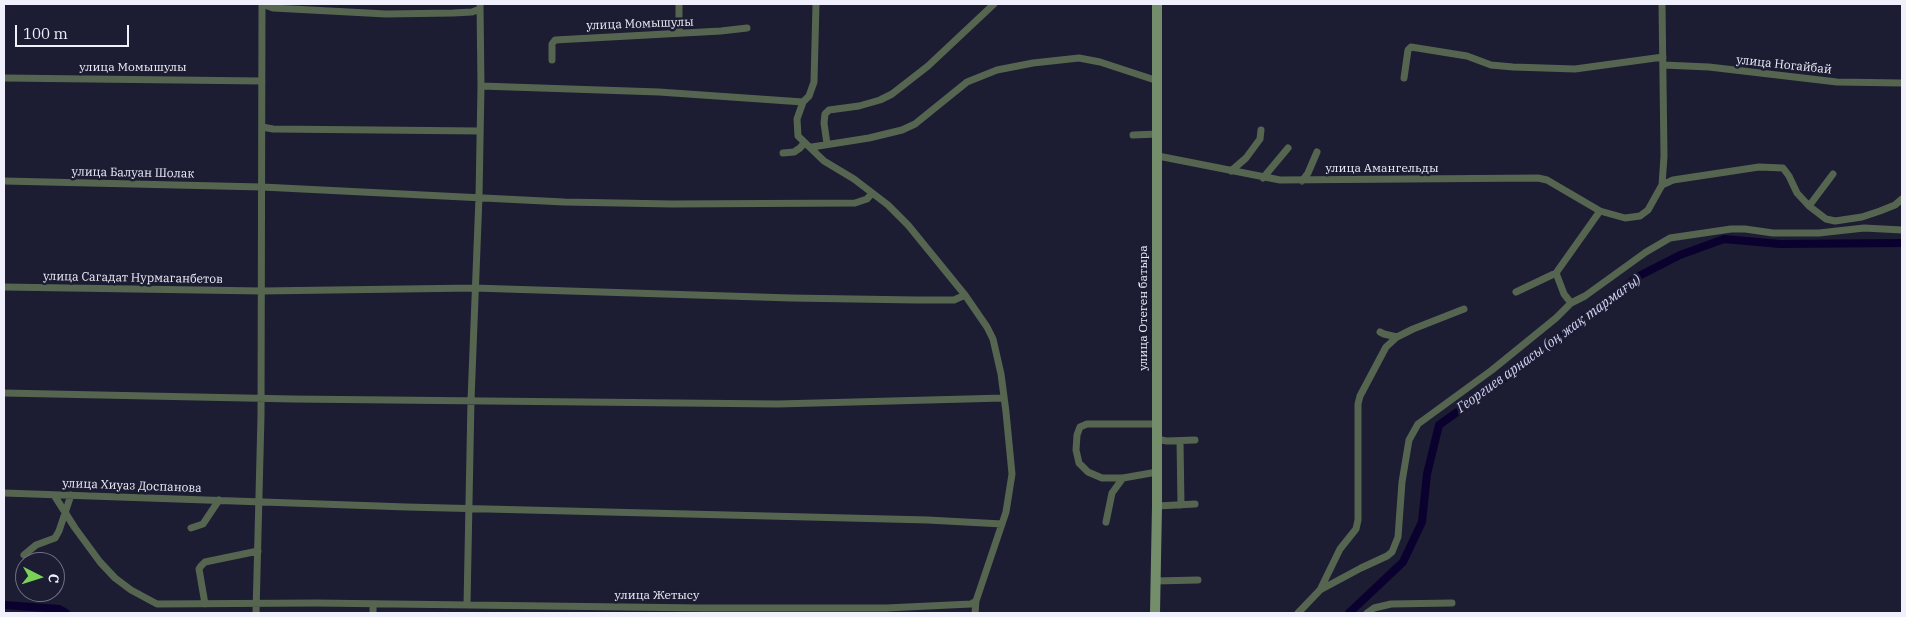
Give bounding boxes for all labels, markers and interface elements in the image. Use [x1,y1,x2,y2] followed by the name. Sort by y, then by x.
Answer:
[18,15,131,47] scale bar
[586,15,694,33] street label: улица Момышулы
[23,24,68,43] text: 100 m
[1736,53,1832,77] street label: улица Ногайбай
[79,61,187,75] street label: улица Момышулы
[1325,162,1439,176] street label: улица Амангельды
[71,165,195,181] street label: улица Балуан Шолак
[1137,245,1151,371] street label: улица Отеген батыра
[43,269,223,287] street label: улица Сагадат Нурмаганбетов
[1453,271,1645,417] water label: Георгиев арнасы (оң жақ тармағы)
[62,476,202,496] street label: улица Хиуаз Доспанова
[15,552,65,602] north arrow
[45,573,63,584] text: С
[615,589,699,603] street label: улица Жетысу

